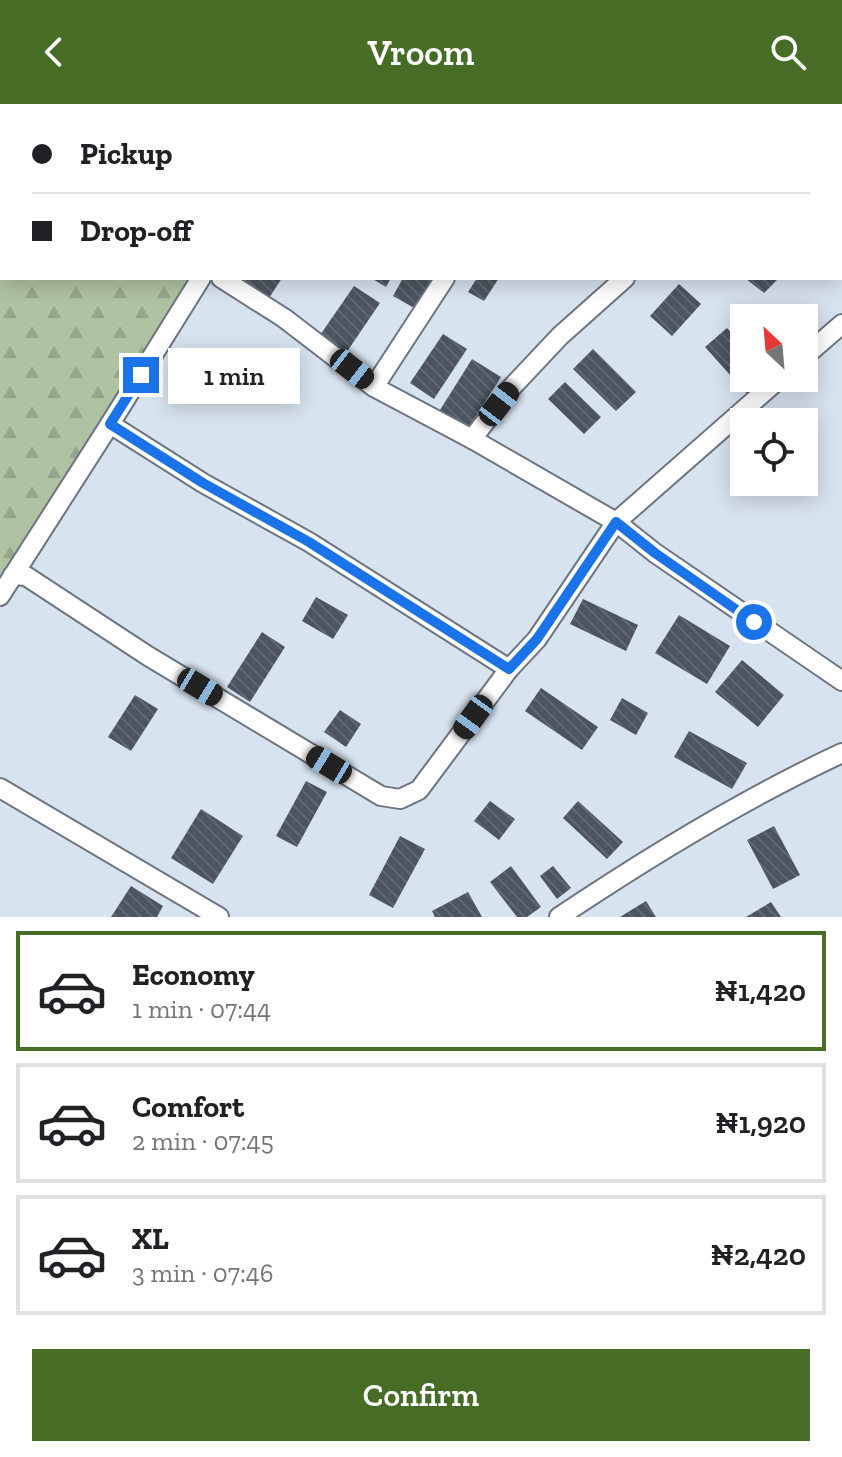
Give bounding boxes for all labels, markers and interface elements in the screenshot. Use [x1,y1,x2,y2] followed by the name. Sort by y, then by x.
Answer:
[32,30,76,74] icon: back
[766,30,810,74] icon: search
[368,31,474,74] text: Vroom
[80,136,172,172] text: Pickup
[80,213,192,249] text: Drop-off
[730,304,818,392] north arrow
[730,304,818,496] map controls
[326,345,378,393] car
[169,347,301,403] callout: 1 min
[123,357,159,393] route end
[203,360,265,392] text: 1 min
[475,378,523,430] car
[730,408,818,496] button: locate
[736,604,772,640] route start
[173,664,227,710] car
[449,691,497,743] car
[302,742,356,788] car
[36,955,108,1027] icon: car
[132,957,255,993] text: Economy
[714,973,806,1009] text: ₦1,420
[132,993,271,1025] text: 1 min · 07:44
[36,1087,108,1159] icon: car
[132,1089,244,1125] text: Comfort
[715,1105,806,1141] text: ₦1,920
[132,1125,274,1157] text: 2 min · 07:45
[36,1219,108,1291] icon: car
[132,1221,169,1257] text: XL
[711,1237,806,1273] text: ₦2,420
[132,1257,274,1289] text: 3 min · 07:46
[32,1349,810,1441] button: Confirm

